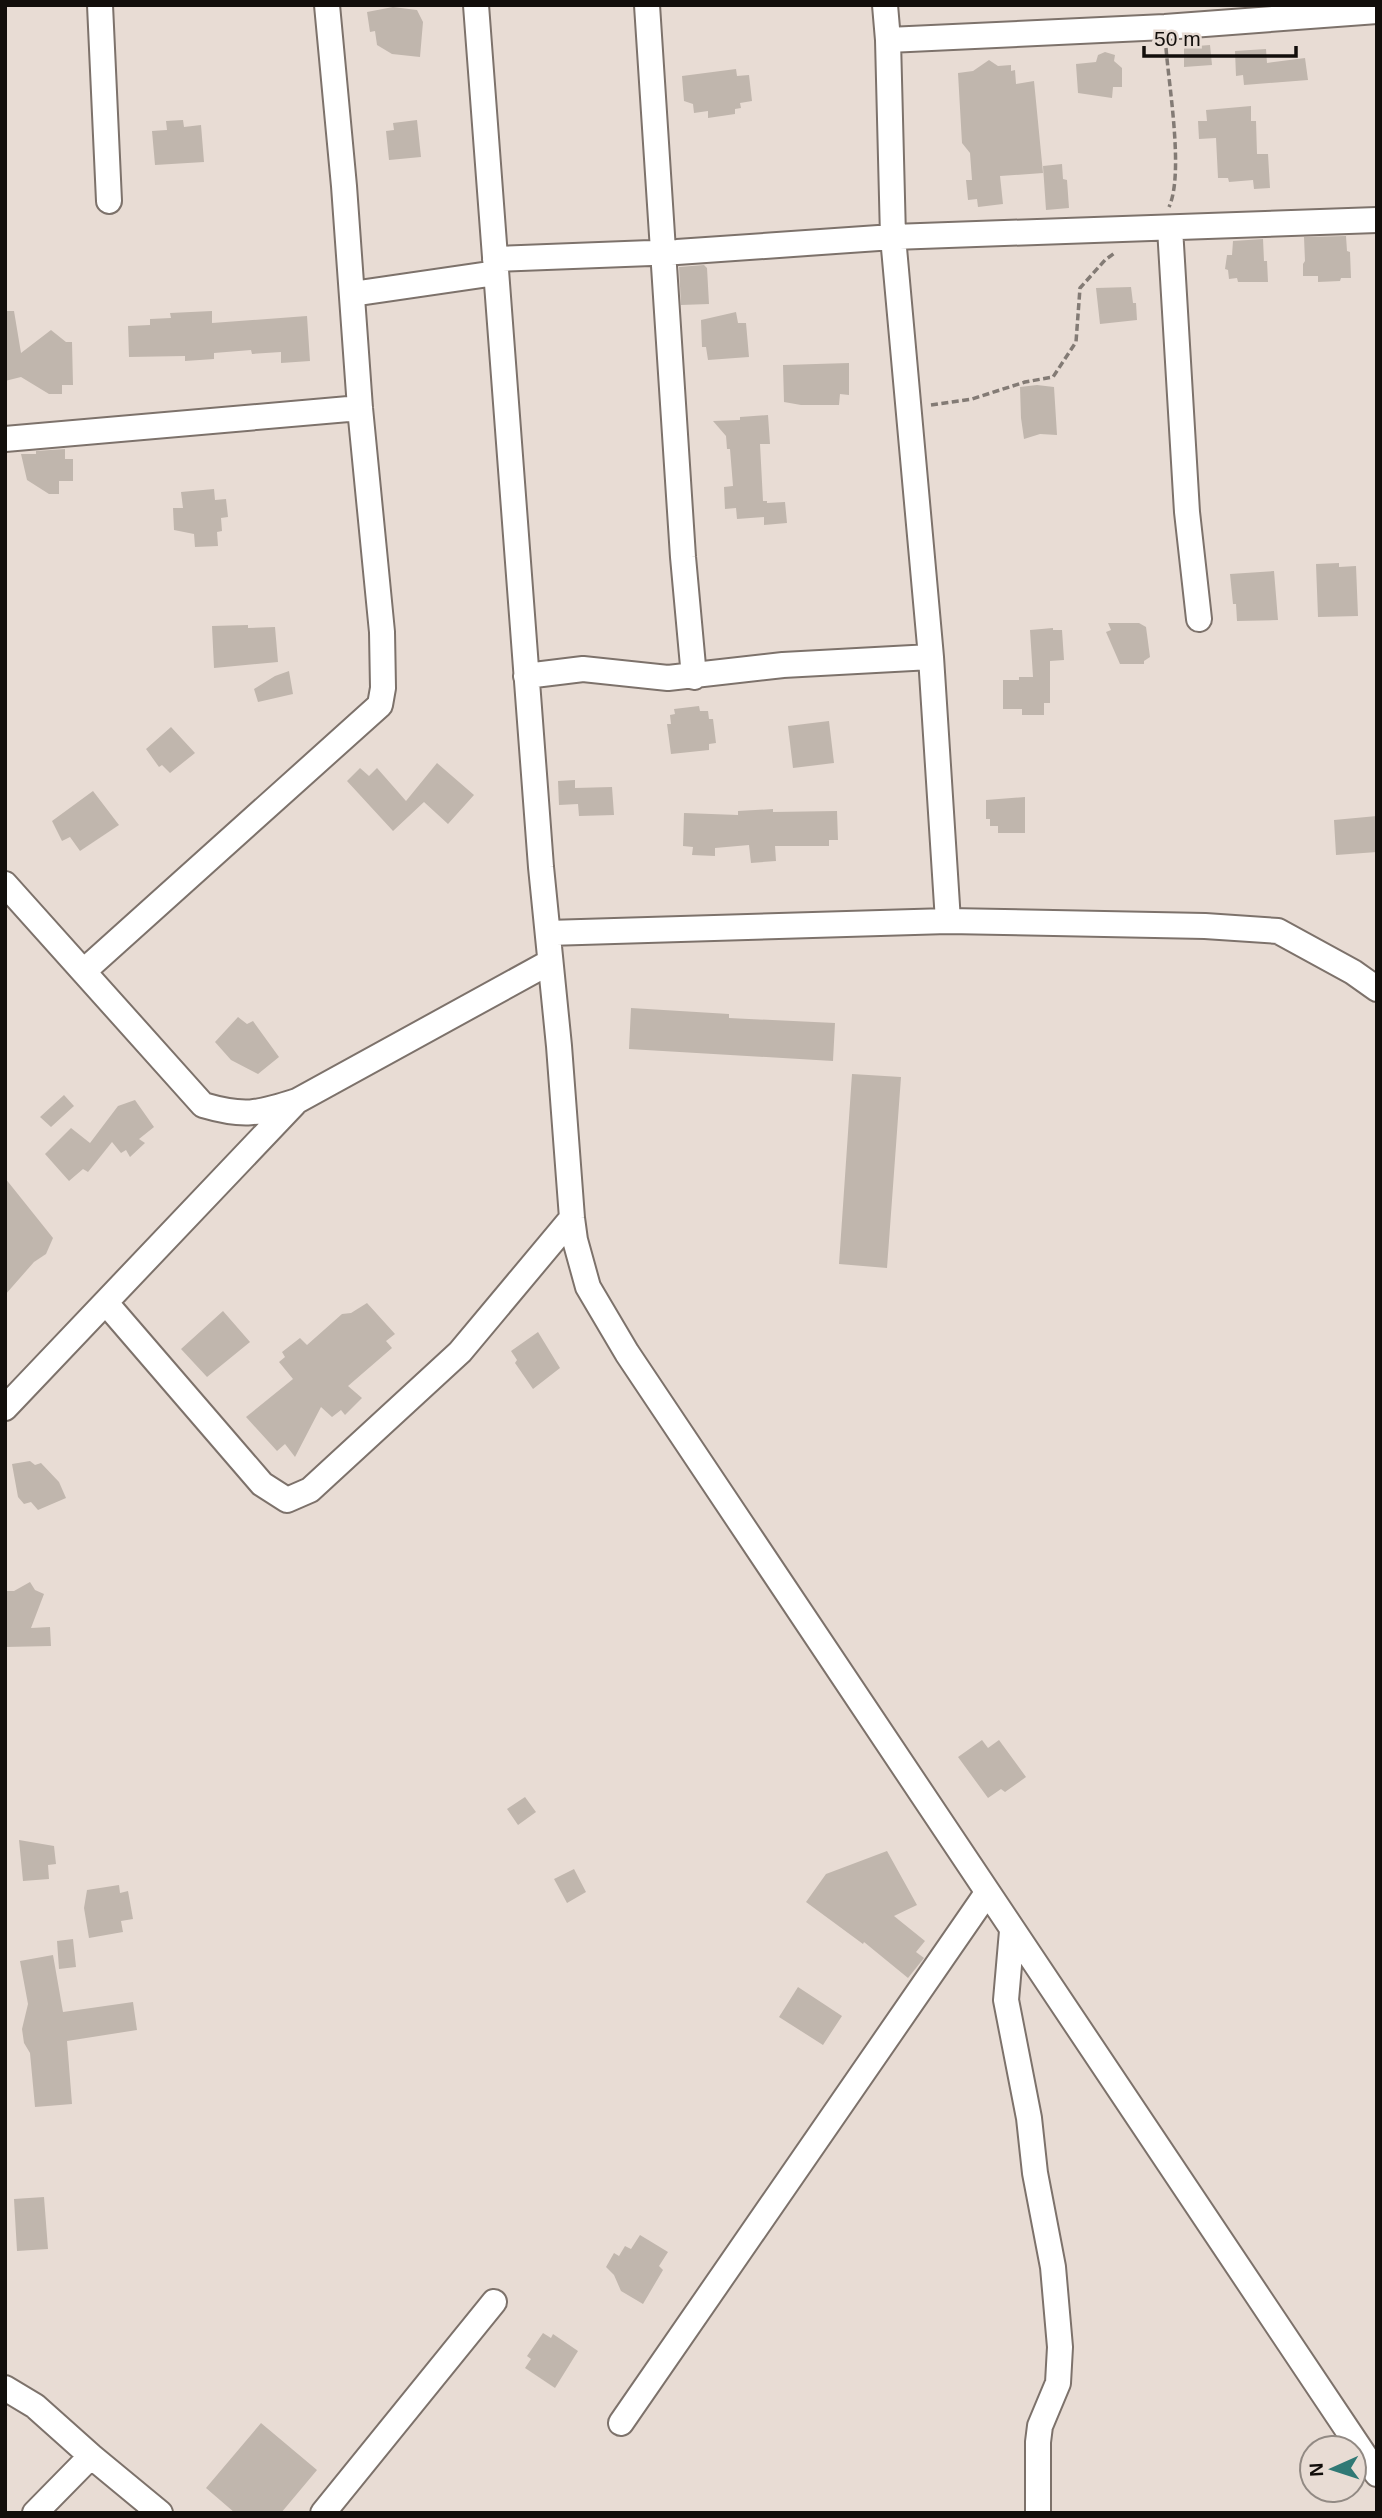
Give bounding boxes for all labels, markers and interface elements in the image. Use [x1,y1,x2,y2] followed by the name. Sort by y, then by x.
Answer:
[1144,14,1296,58] scale bar
[1154,27,1201,50] text: 50 m
[1298,2434,1368,2504] north arrow
[1306,2462,1327,2477] text: N

